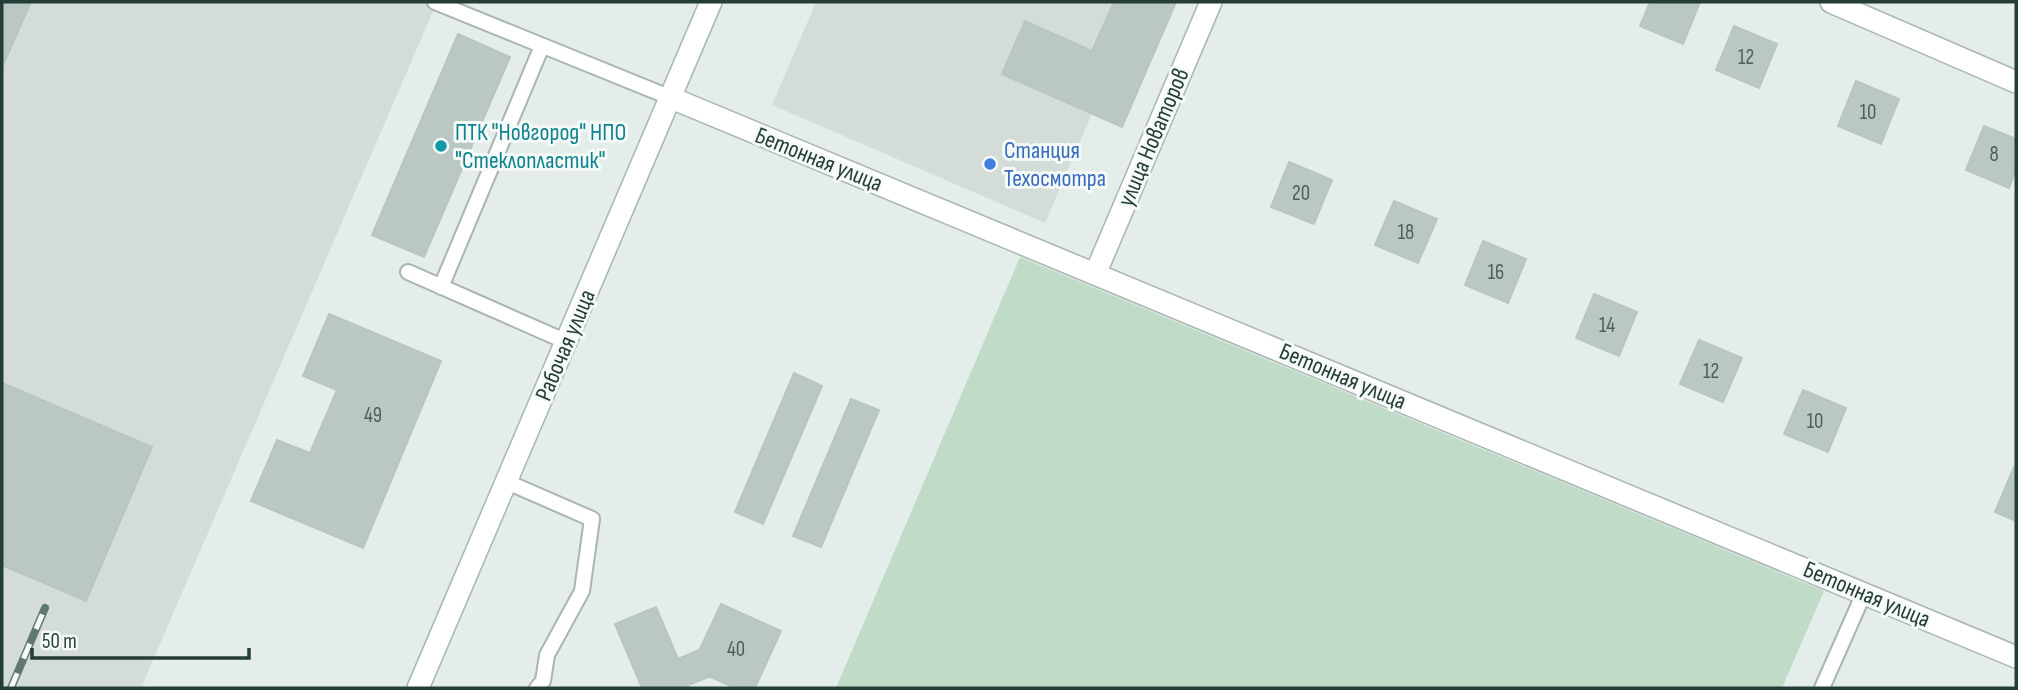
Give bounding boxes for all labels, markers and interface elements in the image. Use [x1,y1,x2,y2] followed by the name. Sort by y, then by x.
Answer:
[1738,45,1754,70] house number: 12
[1111,64,1196,211] street label: улица Новаторов
[1860,100,1876,125] house number: 10
[455,118,626,175] place label: ПТК "Новгород" НПО "Стеклопластик"
[751,121,887,198] street label: Бетонная улица
[1004,136,1106,193] place label: Станция Техосмотра
[433,138,449,154] marker: ПТК "Новгород" НПО "Стеклопластик"
[1989,142,1999,167] house number: 8
[982,156,998,172] marker: Станция Техосмотра
[1292,181,1310,206] house number: 20
[1398,220,1414,245] house number: 18
[1488,260,1504,285] house number: 16
[529,285,602,405] street label: Рабочая улица
[1599,313,1615,338] house number: 14
[1275,337,1411,416] street label: Бетонная улица
[1703,359,1719,384] house number: 12
[364,403,382,428] house number: 49
[1807,409,1823,434] house number: 10
[1799,555,1935,634] street label: Бетонная улица
[32,616,248,660] scale bar
[42,629,77,654] text: 50 m
[727,637,745,662] house number: 40

